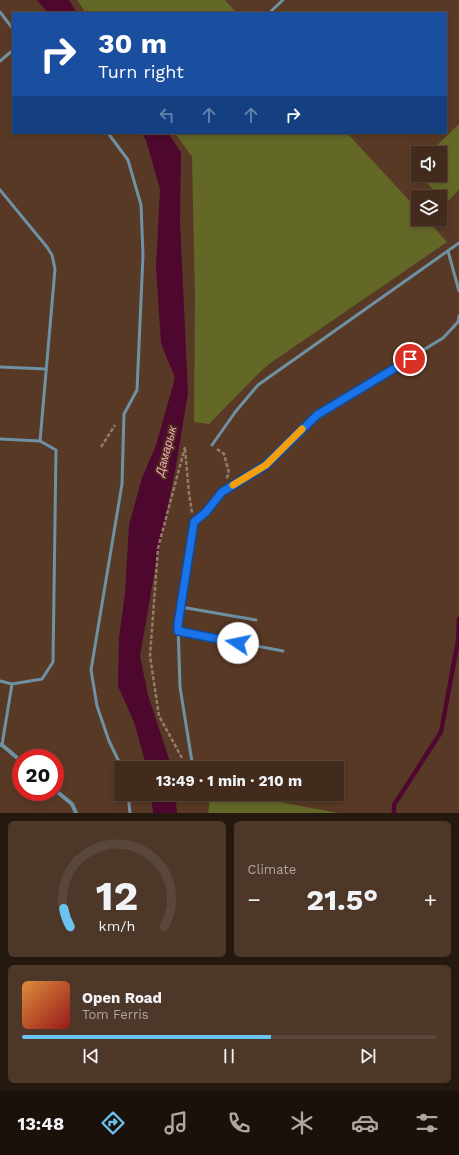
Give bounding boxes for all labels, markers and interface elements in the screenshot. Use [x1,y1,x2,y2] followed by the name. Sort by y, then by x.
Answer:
[98,27,167,60] text: 30 m
[32,28,84,80] icon: right
[98,61,184,82] text: Turn right
[156,104,178,126] icon: left
[198,104,220,126] icon: ahead
[240,104,262,126] icon: ahead
[282,104,304,126] icon: right
[411,146,447,226] map controls
[411,146,447,182] button: sound
[411,190,447,226] button: layers
[393,342,427,376] pin
[399,348,421,370] icon: arrive
[152,423,180,479] water label: Дамарык
[217,622,259,664] position arrow
[12,749,64,801] speed limit sign: 20
[156,772,302,790] text: 13:49 · 1 min · 210 m
[248,862,296,877] text: Climate
[95,871,138,920] text: 12
[306,882,378,917] text: 21.5°
[248,887,261,912] text: −
[424,887,437,912] text: +
[98,918,135,934] text: km/h
[82,989,162,1007] text: Open Road
[82,1007,149,1022] text: Tom Ferris
[80,1045,102,1067] icon: previous
[218,1045,240,1067] icon: pause
[357,1045,379,1067] icon: next
[99,1109,127,1137] icon: directions
[162,1109,190,1137] icon: music
[225,1109,253,1137] icon: phone
[288,1109,316,1137] icon: climate
[351,1109,379,1137] icon: car
[413,1109,441,1137] icon: filters
[17,1113,64,1134] text: 13:48

